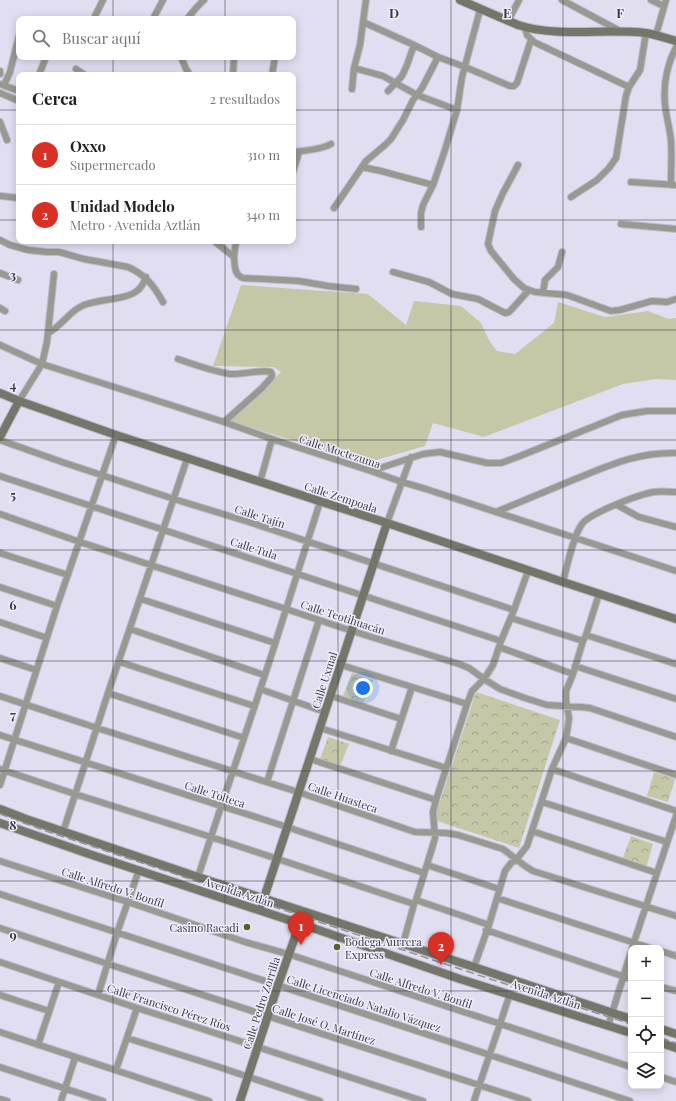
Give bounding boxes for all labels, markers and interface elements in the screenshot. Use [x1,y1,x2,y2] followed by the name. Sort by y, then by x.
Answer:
[389,4,399,21] text: D
[503,4,511,21] text: E
[616,4,624,21] text: F
[16,16,296,60] search box
[30,27,52,49] icon: search
[62,28,141,48] text: Buscar aquí
[32,87,77,109] text: Cerca
[210,90,280,107] text: 2 resultados
[70,136,106,156] text: Oxxo
[43,146,47,163] text: 1
[247,146,280,163] text: 310 m
[70,156,156,173] text: Supermercado
[70,196,175,216] text: Unidad Modelo
[42,206,48,223] text: 2
[245,206,280,223] text: 340 m
[70,216,201,233] text: Metro · Avenida Aztlán
[10,266,16,283] text: 3
[10,376,17,393] text: 4
[297,431,383,471] street label: Calle Moctezuma
[303,478,380,516] street label: Calle Zempoala
[10,486,16,503] text: 5
[233,501,288,531] street label: Calle Tajín
[229,533,280,563] street label: Calle Tula
[9,596,17,613] text: 6
[299,596,388,638] street label: Calle Teotihuacán
[308,650,340,710] street label: Calle Uxmal
[353,678,373,698] your location
[10,706,16,723] text: 7
[183,777,248,811] street label: Calle Tolteca
[306,778,380,816] street label: Calle Huasteca
[9,816,17,833] text: 8
[60,863,166,911] street label: Calle Alfredo V. Bonfil
[201,873,276,911] street label: Avenida Aztlán
[288,912,314,945] pin: 1
[169,920,239,935] place label: Casino Racadi
[242,922,252,932] marker: Casino Racadi
[9,926,17,943] text: 9
[428,932,454,965] pin: 2
[345,934,422,962] place label: Bodega Aurrera Express
[332,942,342,952] marker: Bodega Aurrera Express
[628,945,664,1089] map controls
[628,945,664,981] button: +
[239,954,283,1051] street label: Calle Pedro Zorrilla
[368,964,474,1012] street label: Calle Alfredo V. Bonfil
[285,971,443,1035] street label: Calle Licenciado Natalio Vázquez
[508,975,583,1013] street label: Avenida Aztlán
[105,980,233,1034] street label: Calle Francisco Pérez Ríos
[628,981,664,1017] button: −
[270,1000,378,1048] street label: Calle José O. Martínez
[628,1017,664,1053] button: locate
[628,1053,664,1089] button: layers

